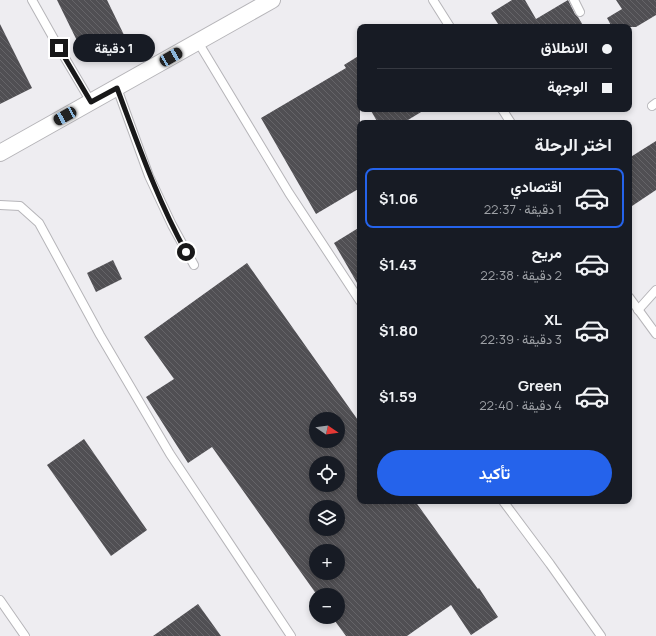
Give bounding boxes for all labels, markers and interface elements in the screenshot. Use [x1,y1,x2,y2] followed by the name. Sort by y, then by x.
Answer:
[73,34,155,62] callout: 1 دقيقة
[541,37,588,58] text: الانطلاق
[50,39,68,57] route end
[95,39,133,57] text: 1 دقيقة
[158,46,184,68] car
[547,76,588,97] text: الوجهة
[52,105,78,127] car
[535,132,612,156] text: اختر الرحلة
[510,176,562,197] text: اقتصادي
[574,180,610,216] icon: car
[379,188,418,209] text: $1.06
[484,200,562,218] text: 1 دقيقة · 22:37
[532,242,562,263] text: مريح
[177,243,195,261] route start
[574,246,610,282] icon: car
[379,254,417,275] text: $1.43
[480,266,562,284] text: 2 دقيقة · 22:38
[544,309,562,330] text: XL
[574,312,610,348] icon: car
[379,320,418,341] text: $1.80
[480,330,562,348] text: 3 دقيقة · 22:39
[518,375,562,396] text: Green
[574,378,610,414] icon: car
[379,386,417,407] text: $1.59
[479,396,562,414] text: 4 دقيقة · 22:40
[309,412,345,448] north arrow
[309,412,345,624] map controls
[377,450,612,496] button: تأكيد
[309,456,345,492] button: locate
[309,500,345,536] button: layers
[309,544,345,580] button: +
[309,588,345,624] button: −

